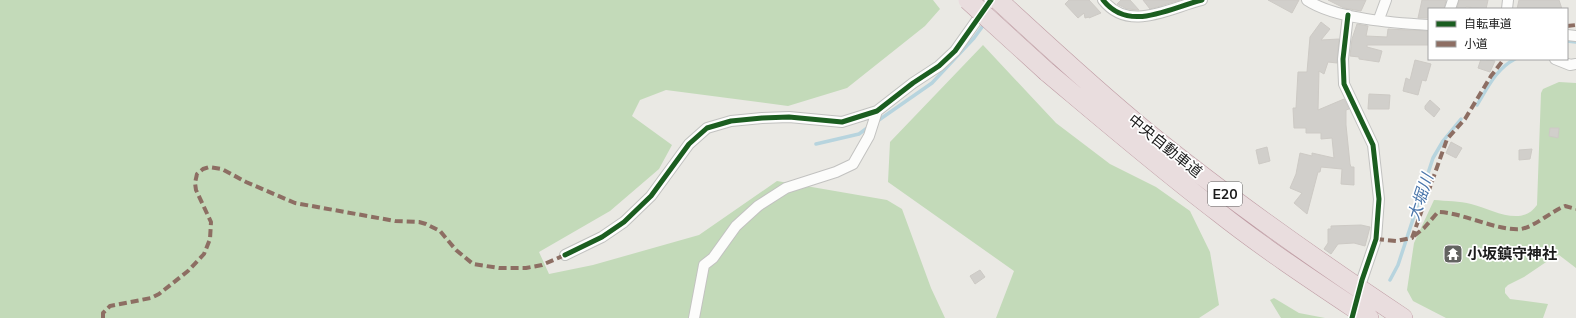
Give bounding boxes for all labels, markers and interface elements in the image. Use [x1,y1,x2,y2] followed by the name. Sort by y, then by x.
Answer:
[1428,8,1568,60] legend
[1464,16,1512,31] text: 自転車道
[1464,36,1488,51] text: 小道
[1124,110,1206,181] street label: 中央自動車道
[1403,169,1438,223] water label: 大堀川
[1208,182,1242,206] road number: E20
[1442,243,1464,265] temple icon: 小坂鎮守神社
[1467,244,1557,263] place label: 小坂鎮守神社

